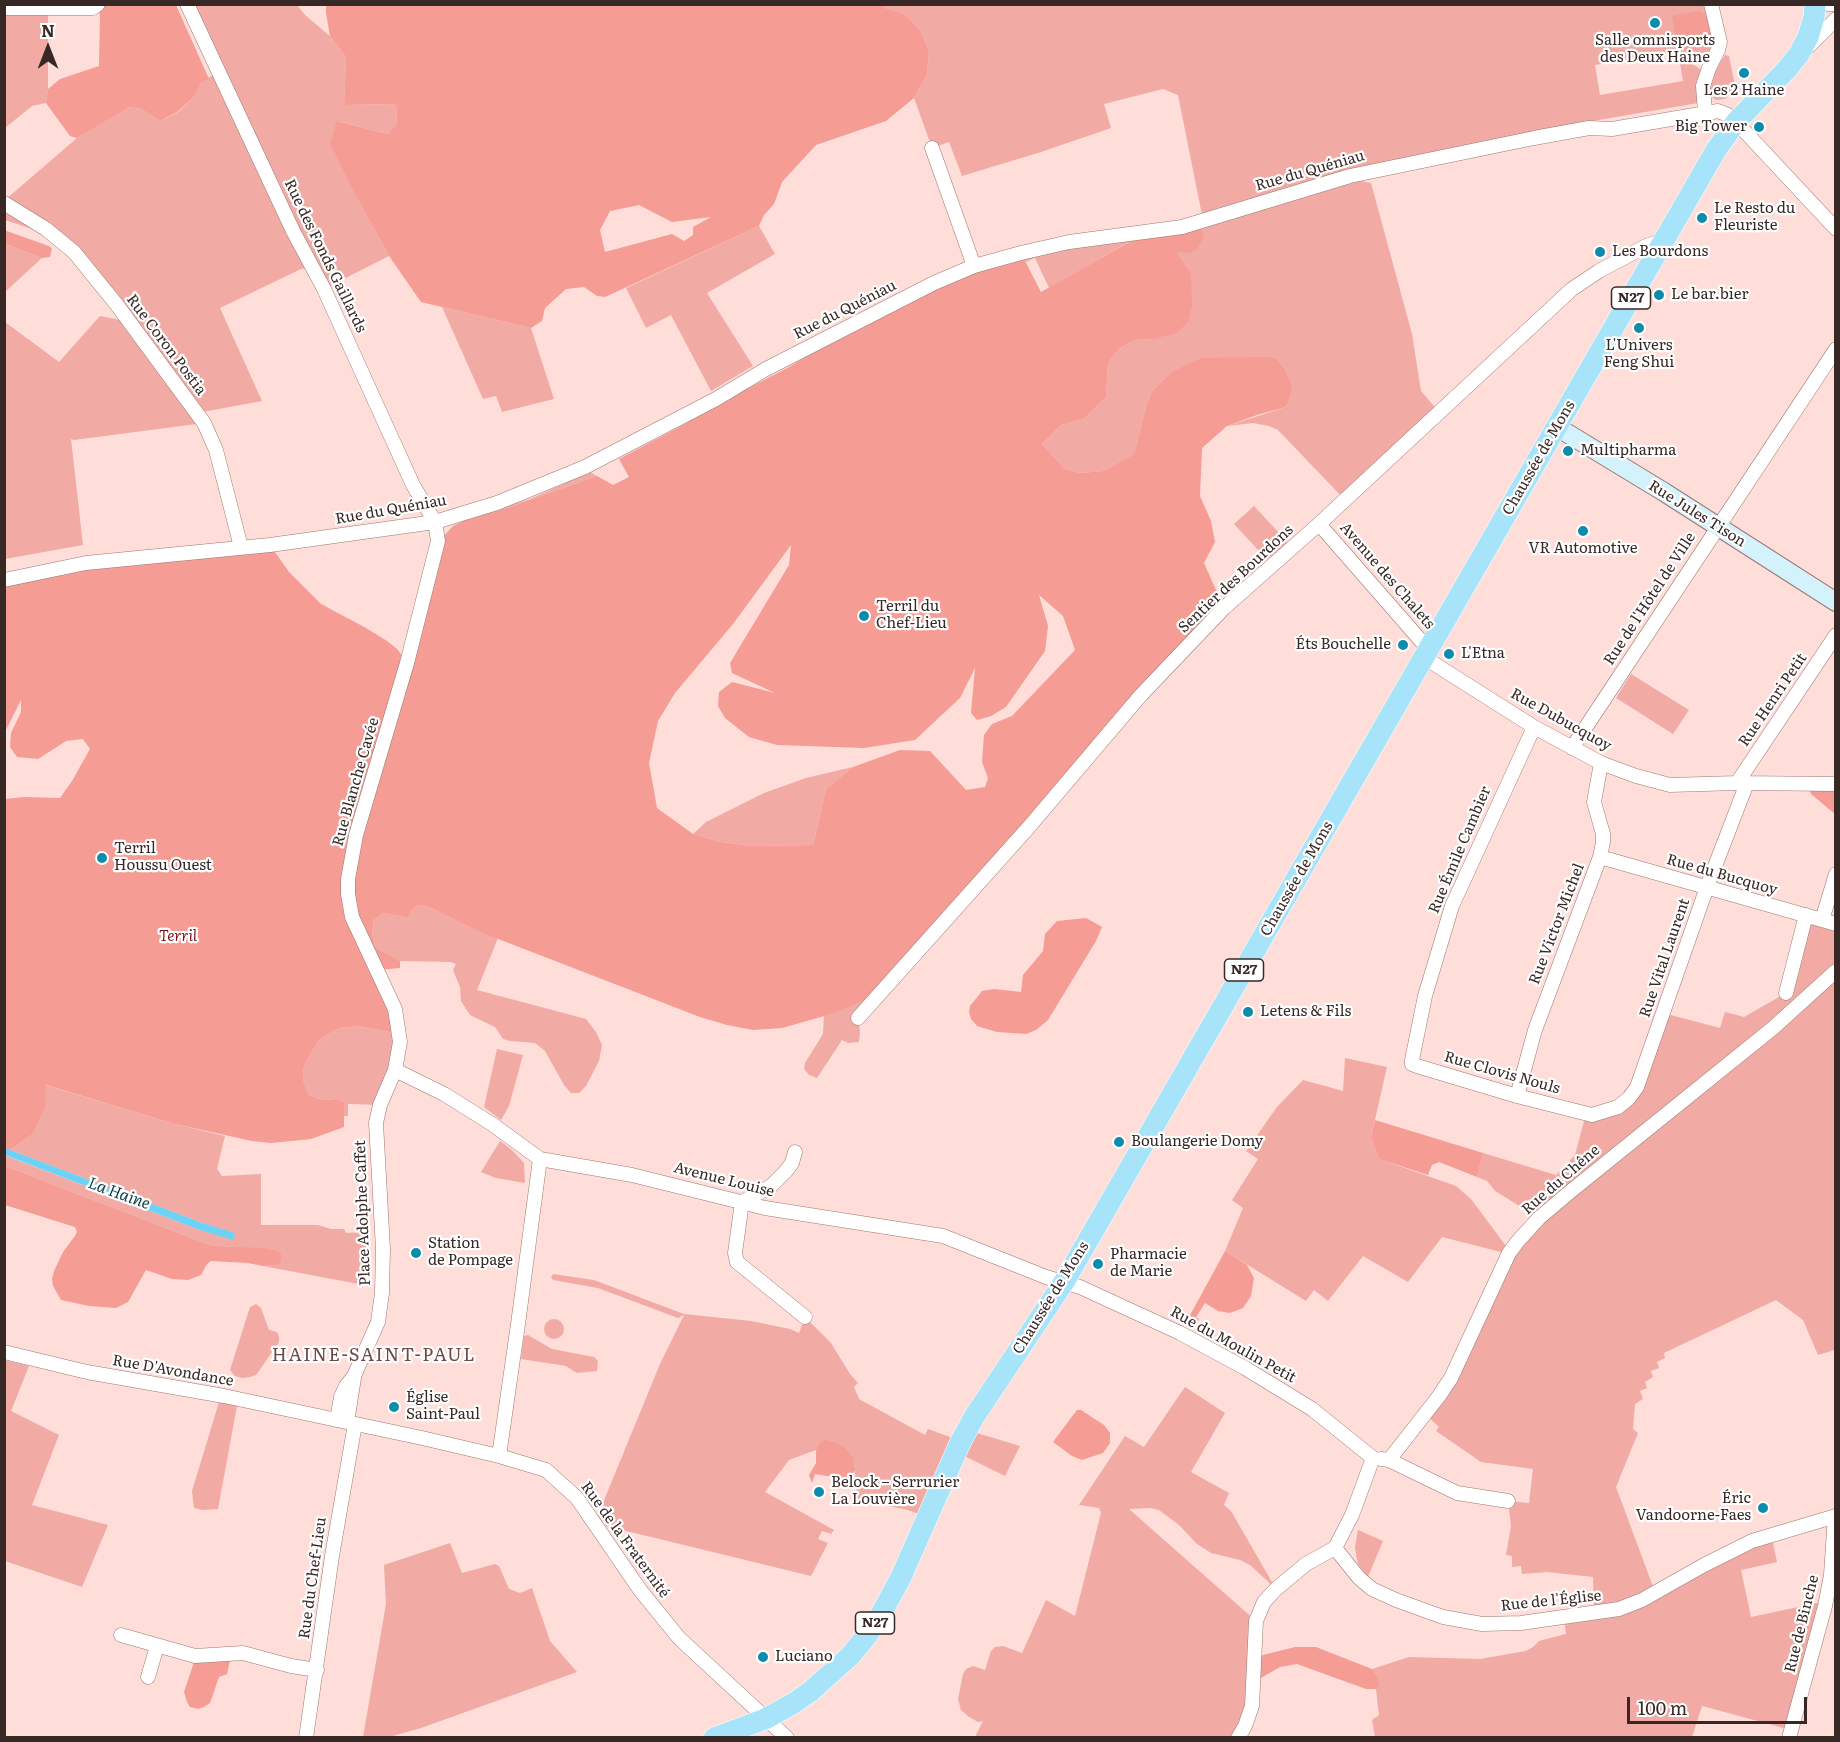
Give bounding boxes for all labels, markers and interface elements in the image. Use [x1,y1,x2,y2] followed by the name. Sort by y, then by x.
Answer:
[1648,16,1662,30] marker: Salle omnisports des Deux Haine
[18,18,78,78] north arrow
[41,18,55,42] text: N
[1595,32,1715,67] place label: Salle omnisports des Deux Haine
[1737,66,1751,80] marker: Les 2 Haine
[1704,82,1784,100] place label: Les 2 Haine
[1675,118,1747,136] place label: Big Tower
[1752,120,1766,134] marker: Big Tower
[1253,147,1367,195] street label: Rue du Quéniau
[280,176,370,336] street label: Rue des Fonds Gaillards
[1714,200,1795,235] place label: Le Resto du Fleuriste
[1695,211,1709,225] marker: Le Resto du Fleuriste
[1612,243,1708,261] place label: Les Bourdons
[1593,245,1607,259] marker: Les Bourdons
[791,276,899,344] street label: Rue du Quéniau
[1671,286,1749,304] place label: Le bar.bier
[1612,287,1650,309] road number: N27
[1652,288,1666,302] marker: Le bar.bier
[122,291,210,399] street label: Rue Coron Postia
[1632,321,1646,335] marker: L'Univers Feng Shui
[1604,337,1674,372] place label: L'Univers Feng Shui
[1499,397,1579,519] street label: Chaussée de Mons
[1580,442,1676,460] place label: Multipharma
[1561,444,1575,458] marker: Multipharma
[1645,477,1749,551] street label: Rue Jules Tison
[334,491,448,529] street label: Rue du Quéniau
[1336,519,1438,633] street label: Avenue des Chalets
[1175,521,1297,637] street label: Sentier des Bourdons
[1576,524,1590,538] marker: VR Automotive
[1600,529,1700,669] street label: Rue de l'Hôtel de Ville
[1528,540,1638,558] place label: VR Automotive
[876,598,947,633] place label: Terril du Chef-Lieu
[857,609,871,623] marker: Terril du Chef-Lieu
[1296,636,1391,654] place label: Éts Bouchelle
[1396,638,1410,652] marker: Éts Bouchelle
[1461,645,1505,663] place label: L'Etna
[1442,647,1456,661] marker: L'Etna
[1735,650,1811,750] street label: Rue Henri Petit
[1507,685,1615,755] street label: Rue Dubucquoy
[329,716,383,848] street label: Rue Blanche Cavée
[1425,784,1495,916] street label: Rue Émile Cambier
[1257,818,1337,940] street label: Chaussée de Mons
[114,840,212,875] place label: Terril Houssu Ouest
[95,851,109,865] marker: Terril Houssu Ouest
[1665,851,1779,899] street label: Rue du Bucquoy
[1526,861,1588,987] street label: Rue Victor Michel
[1636,896,1694,1020] street label: Rue Vital Laurent
[159,928,197,946] park label: Terril
[1224,959,1264,981] road number: N27
[1260,1003,1351,1021] place label: Letens & Fils
[1241,1005,1255,1019] marker: Letens & Fils
[1442,1048,1562,1098] street label: Rue Clovis Nouls
[1131,1133,1263,1151] place label: Boulangerie Domy
[1112,1135,1126,1149] marker: Boulangerie Domy
[351,1140,375,1286] street label: Place Adolphe Caffet
[1518,1141,1604,1219] street label: Rue du Chêne
[672,1159,776,1201] street label: Avenue Louise
[85,1174,153,1214] water label: La Haine
[428,1235,513,1270] place label: Station de Pompage
[1009,1238,1093,1358] street label: Chaussée de Mons
[409,1246,423,1260] marker: Station de Pompage
[1110,1246,1187,1281] place label: Pharmacie de Marie
[1091,1257,1105,1271] marker: Pharmacie de Marie
[1167,1303,1299,1387] street label: Rue du Moulin Petit
[272,1345,476,1367] district label: HAINE-SAINT-PAUL
[111,1351,235,1391] street label: Rue D'Avondance
[406,1389,480,1424] place label: Église Saint-Paul
[387,1400,401,1414] marker: Église Saint-Paul
[831,1474,959,1509] place label: Belock – Serrurier La Louvière
[577,1478,673,1602] street label: Rue de la Fraternité
[812,1485,826,1499] marker: Belock – Serrurier La Louvière
[1636,1490,1751,1525] place label: Éric Vandoorne-Faes
[1756,1501,1770,1515] marker: Éric Vandoorne-Faes
[296,1516,330,1640] street label: Rue du Chef-Lieu
[1781,1573,1823,1675] street label: Rue de Binche
[1500,1587,1602,1615] street label: Rue de l'Église
[856,1612,894,1634] road number: N27
[775,1648,833,1666] place label: Luciano
[756,1650,770,1664] marker: Luciano
[1630,1685,1810,1723] scale bar
[1638,1694,1687,1721] text: 100 m

